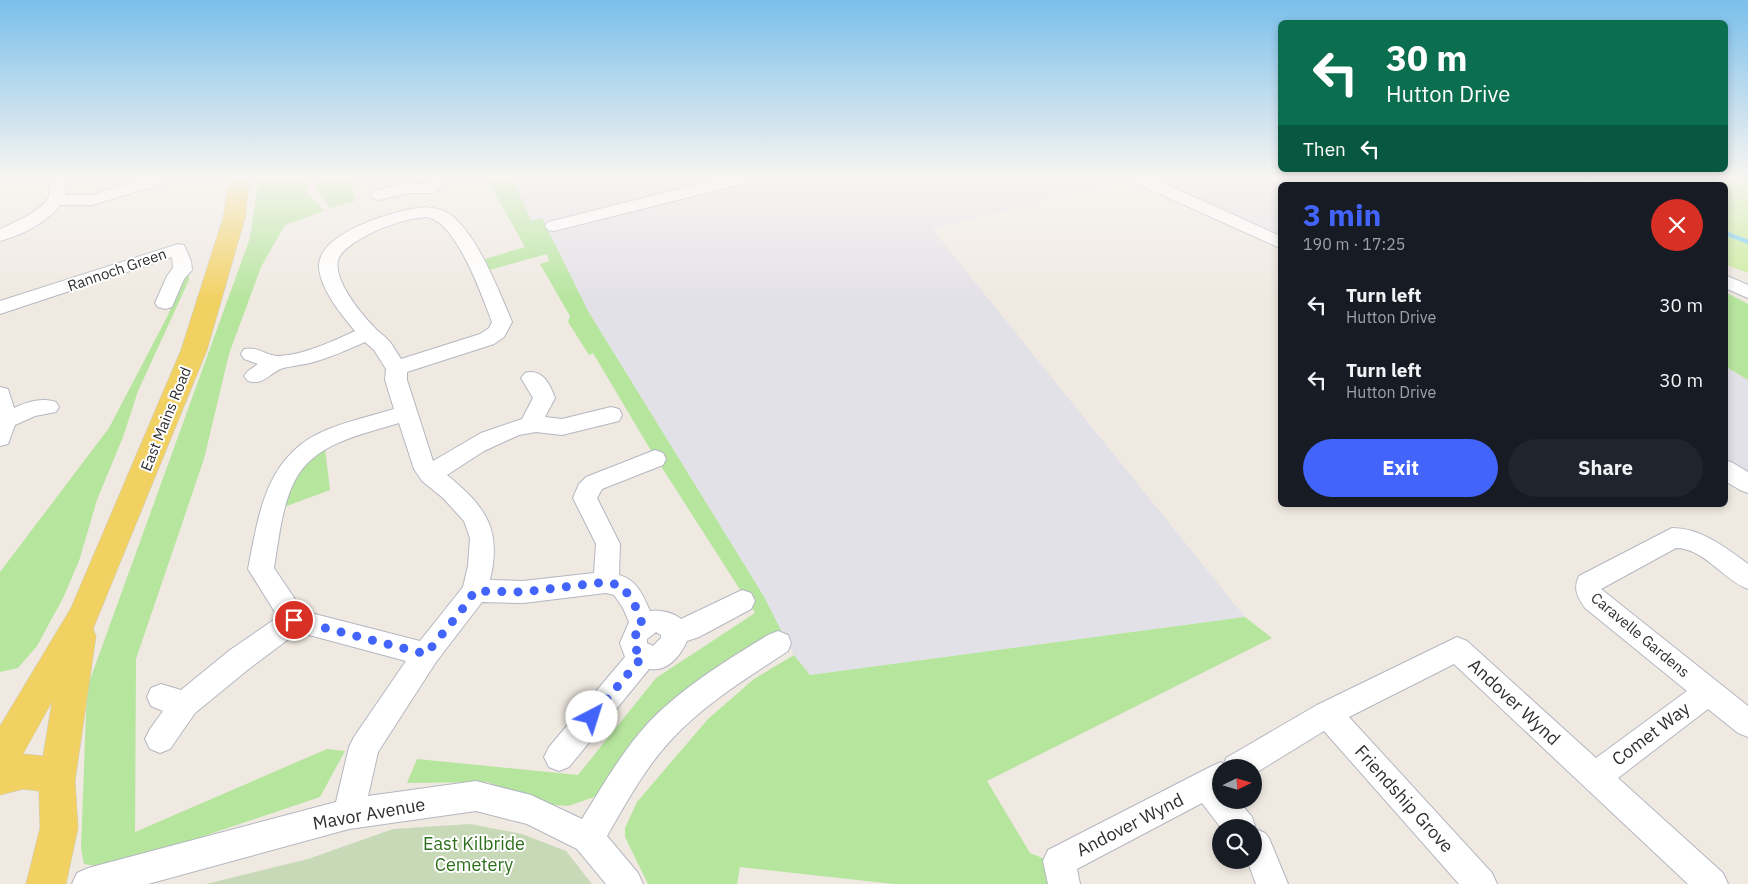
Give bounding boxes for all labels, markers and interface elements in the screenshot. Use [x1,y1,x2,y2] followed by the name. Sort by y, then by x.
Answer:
[1386,35,1468,81] text: 30 m
[1303,40,1368,105] icon: left
[1386,79,1510,108] text: Hutton Drive
[1356,135,1384,163] icon: left
[1303,137,1346,161] text: Then
[1303,195,1381,234] text: 3 min
[1651,199,1703,251] button: close
[1303,234,1405,254] text: 190 m · 17:25
[65,244,169,295] street label: Rannoch Green
[1346,283,1422,307] text: Turn left
[1303,291,1331,319] icon: left
[1659,293,1703,317] text: 30 m
[1346,307,1436,327] text: Hutton Drive
[1346,358,1422,382] text: Turn left
[136,364,195,474] street label: East Mains Road
[1303,366,1331,394] icon: left
[1659,368,1703,392] text: 30 m
[1346,382,1436,402] text: Hutton Drive
[1303,439,1498,497] button: Exit
[1508,439,1703,497] button: Share
[1587,588,1693,681] street label: Caravelle Gardens
[273,599,315,641] pin
[280,606,308,634] icon: arrive
[1464,653,1565,750] street label: Andover Wynd
[565,690,617,742] position arrow
[1607,697,1694,770] street label: Comet Way
[1350,740,1459,857] street label: Friendship Grove
[1212,759,1262,809] north arrow
[1212,759,1262,869] map controls
[1072,788,1187,861] street label: Andover Wynd
[311,792,427,835] street label: Mavor Avenue
[1212,819,1262,869] button: search
[423,832,525,876] park label: East Kilbride Cemetery

